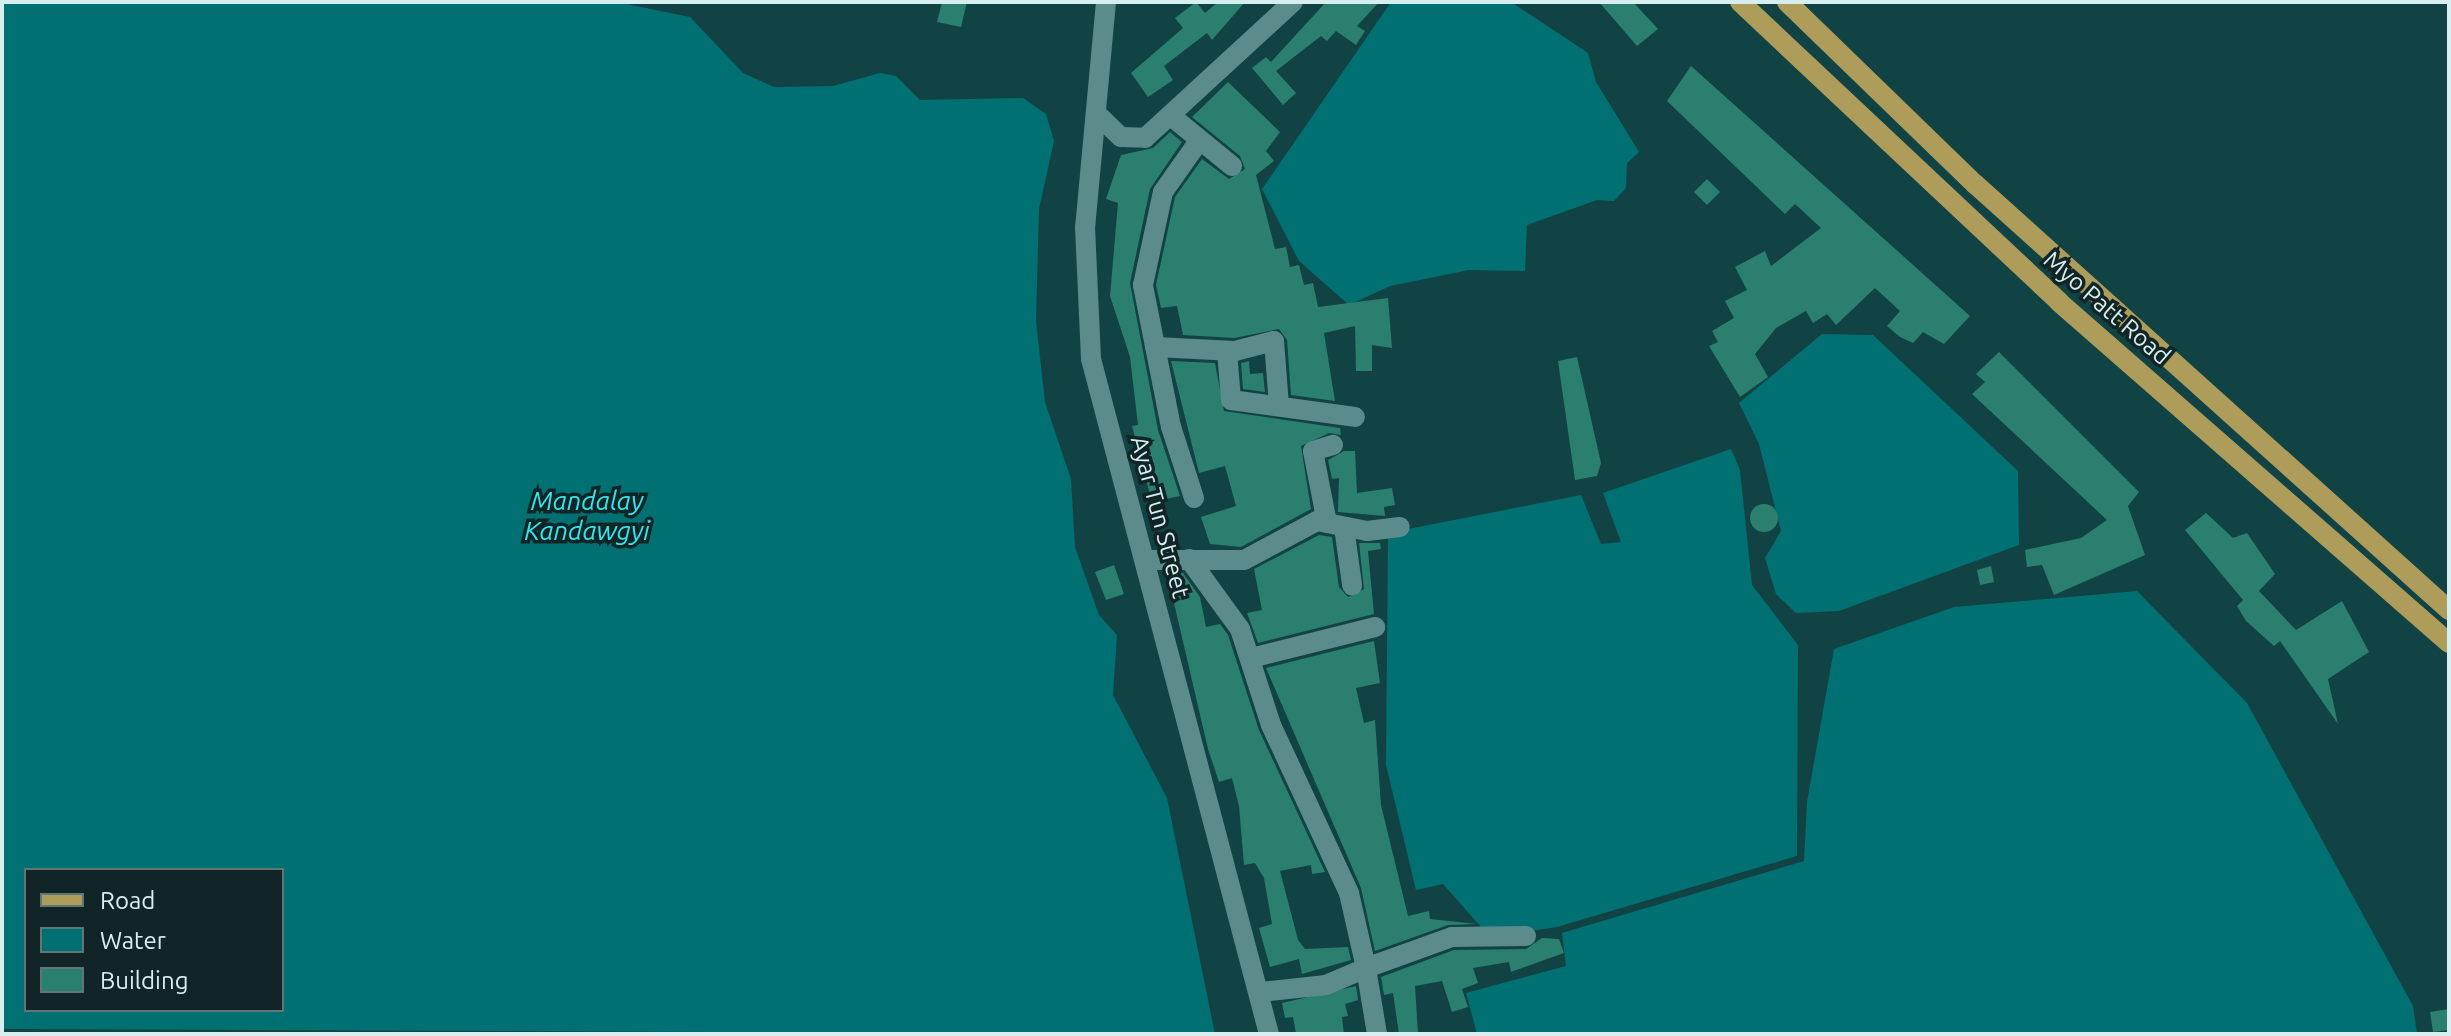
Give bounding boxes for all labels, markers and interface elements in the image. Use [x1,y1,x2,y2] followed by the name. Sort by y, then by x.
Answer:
[2038,245,2176,371] street label: Myo Patt Road
[1125,433,1195,601] street label: Ayar Tun Street
[524,485,650,546] water label: Mandalay Kandawgyi
[24,868,284,1012] legend
[100,887,155,914] text: Road
[100,927,166,954] text: Water
[100,967,188,994] text: Building

